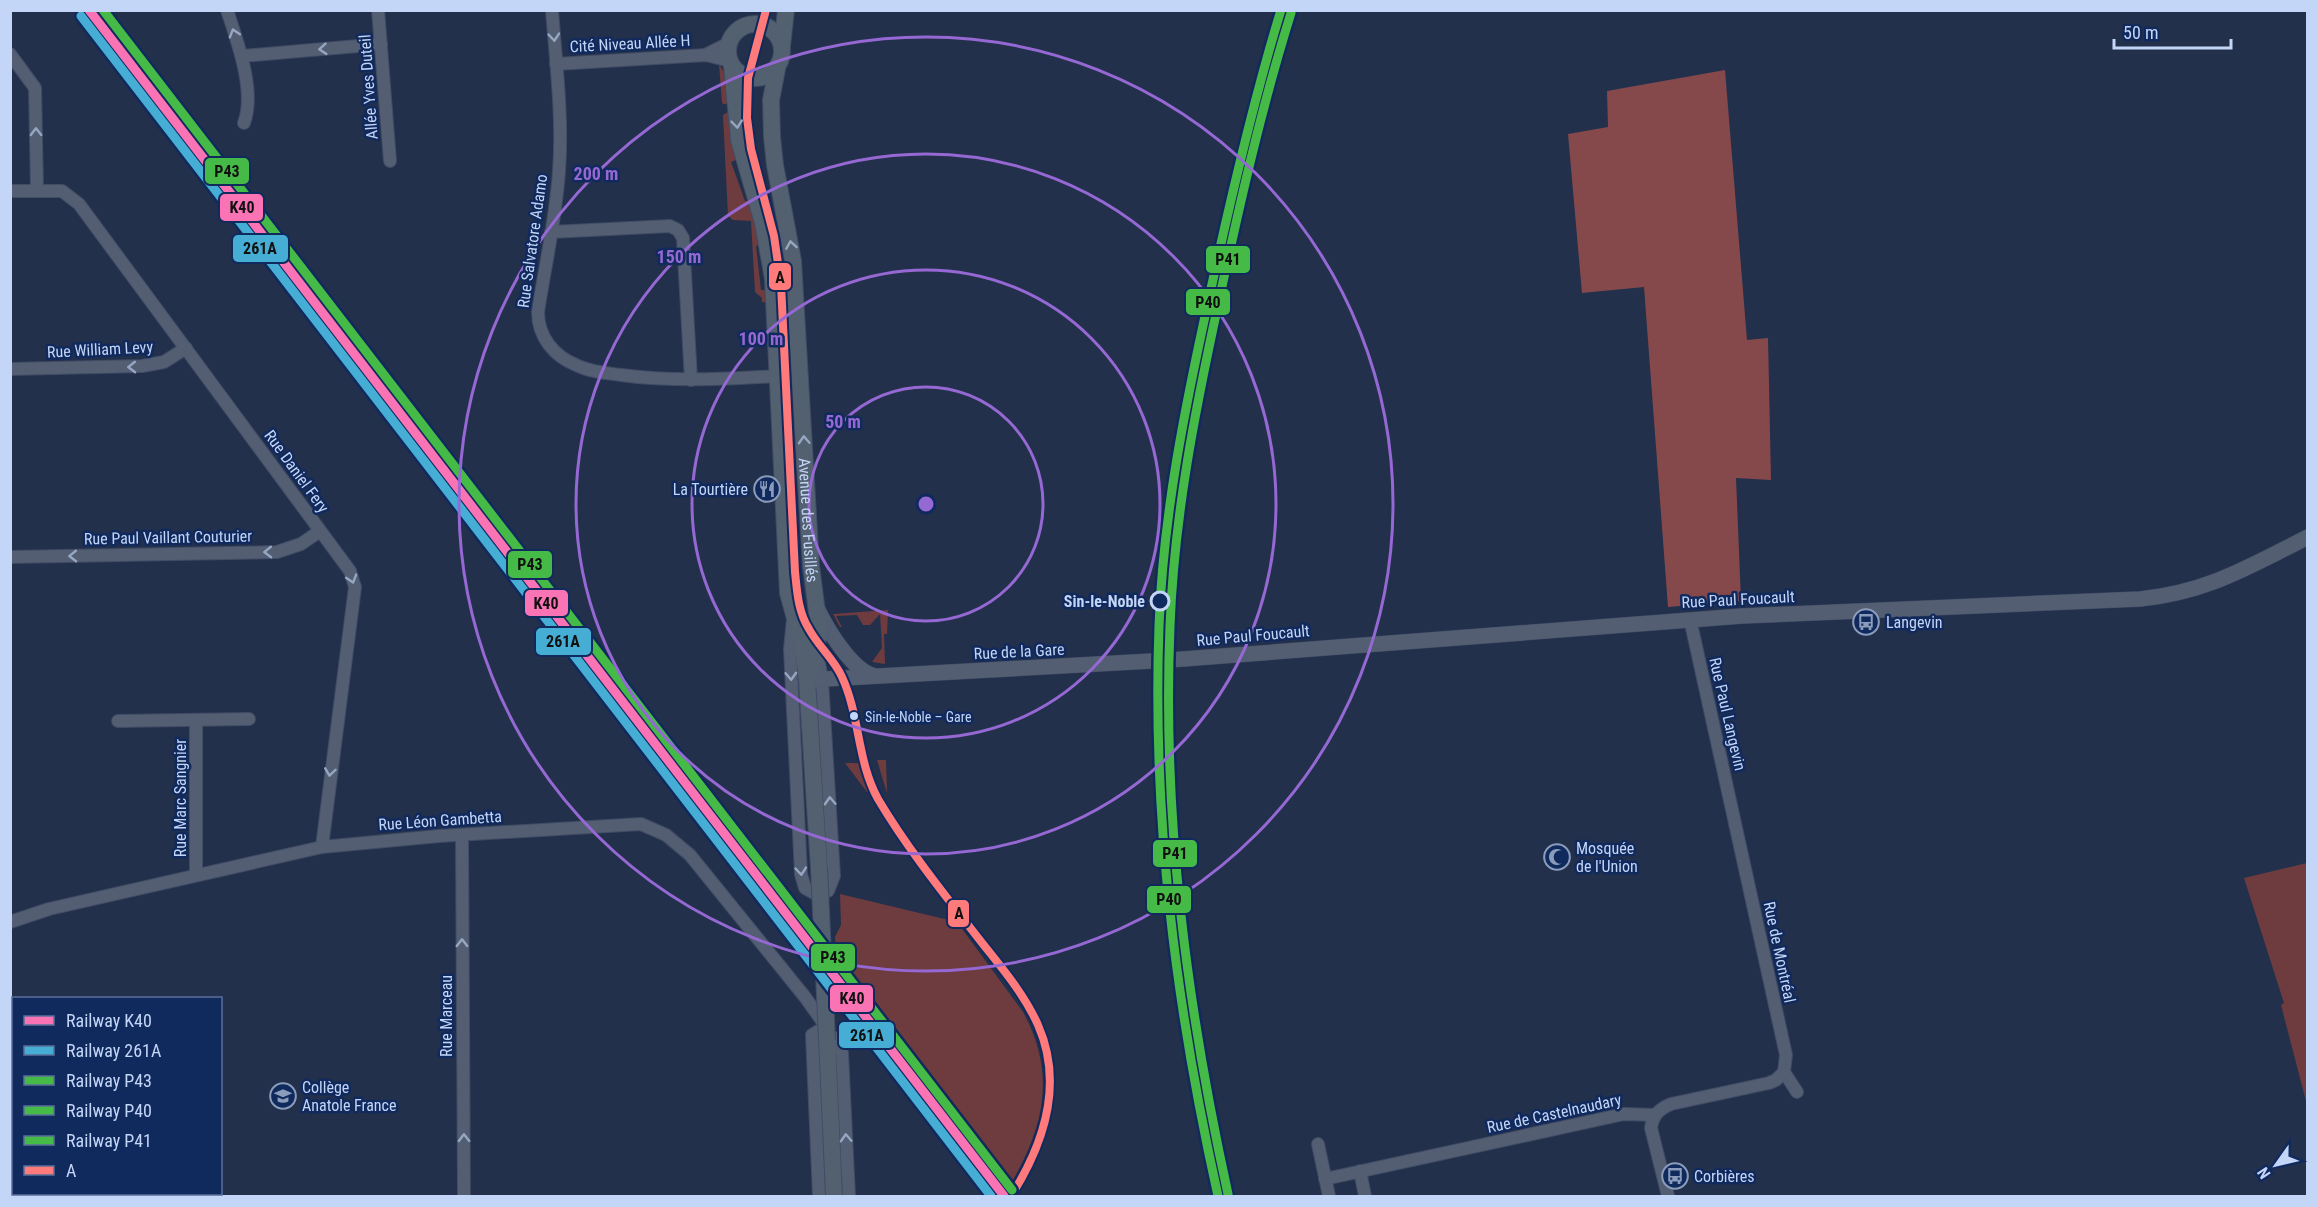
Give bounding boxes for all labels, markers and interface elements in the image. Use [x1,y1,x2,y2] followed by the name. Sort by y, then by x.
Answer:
[2114,12,2231,50] scale bar
[2123,22,2158,43] text: 50 m
[229,29,242,39] one-way arrow
[569,31,691,56] street label: Cité Niveau Allée H
[547,33,560,42] one-way arrow
[355,34,382,140] street label: Allée Yves Duteil
[318,42,327,55] one-way arrow
[730,120,743,129] one-way arrow
[30,127,42,136] one-way arrow
[204,157,250,185] line badge: P43
[214,162,240,181] text: P43
[574,163,618,184] text: 200 m
[514,173,551,309] street label: Rue Salvatore Adamo
[219,193,264,222] line badge: K40
[229,198,255,217] text: K40
[232,234,289,263] line badge: 261A
[243,239,277,258] text: 261A
[785,240,798,250] one-way arrow
[1205,245,1251,274] line badge: P41
[657,246,701,267] text: 150 m
[1215,250,1241,269] text: P41
[768,262,792,291] line badge: A
[775,268,785,287] text: A
[1185,288,1231,316] line badge: P40
[1195,293,1221,312] text: P40
[739,328,783,349] text: 100 m
[47,337,154,362] street label: Rue William Levy
[127,360,136,373] one-way arrow
[825,411,861,432] text: 50 m
[260,426,333,516] street label: Rue Daniel Fery
[797,435,810,444] one-way arrow
[795,457,822,583] street label: Avenue des Fusillés
[752,474,782,504] restaurant icon: La Tourtière
[673,480,748,499] place label: La Tourtière
[916,494,936,514] centre of rings
[84,527,252,548] street label: Rue Paul Vaillant Couturier
[263,546,272,558] one-way arrow
[68,549,77,562] one-way arrow
[507,550,553,579] line badge: P43
[517,555,543,574] text: P43
[345,573,357,584] one-way arrow
[1681,587,1795,612] street label: Rue Paul Foucault
[524,589,569,617] line badge: K40
[1150,591,1170,611] marker: Sin-le-Noble
[1064,592,1145,611] place label: Sin-le-Noble
[533,594,559,613] text: K40
[1851,607,1881,637] bus stop icon: Langevin
[1886,613,1943,632] place label: Langevin
[1196,621,1311,650] street label: Rue Paul Foucault
[535,627,592,656] line badge: 261A
[546,632,580,651] text: 261A
[973,640,1065,663] street label: Rue de la Gare
[1705,656,1750,773] street label: Rue Paul Langevin
[785,671,798,680] one-way arrow
[865,709,972,725] place label: Sin-le-Noble – Gare
[848,710,860,722] marker: Sin-le-Noble – Gare
[171,739,190,857] street label: Rue Marc Sangnier
[325,767,337,776] one-way arrow
[823,797,836,806] one-way arrow
[378,807,502,834] street label: Rue Léon Gambetta
[1152,839,1198,868] line badge: P41
[1576,839,1638,876] place label: Mosquée de l'Union
[1542,842,1572,872] mosque icon: Mosquée de l'Union
[1162,844,1188,863] text: P41
[794,866,807,875] one-way arrow
[1146,885,1192,914] line badge: P40
[1156,890,1182,909] text: P40
[947,899,970,928] line badge: A
[1760,900,1799,1004] street label: Rue de Montréal
[954,904,964,923] text: A
[456,939,468,948] one-way arrow
[810,943,856,972] line badge: P43
[820,948,846,967] text: P43
[437,975,456,1057] street label: Rue Marceau
[829,984,874,1013] line badge: K40
[839,989,865,1008] text: K40
[12,997,222,1195] legend
[66,1010,152,1031] text: Railway K40
[838,1021,895,1049] line badge: 261A
[850,1026,884,1045] text: 261A
[66,1040,162,1061] text: Railway 261A
[66,1070,152,1091] text: Railway P43
[302,1078,396,1115] place label: Collège Anatole France
[268,1081,298,1111] school or university icon: Collège Anatole France
[1485,1090,1623,1137] street label: Rue de Castelnaudary
[66,1100,152,1121] text: Railway P40
[66,1130,152,1151] text: Railway P41
[458,1134,470,1143] one-way arrow
[840,1134,853,1143] one-way arrow
[2246,1135,2306,1195] north arrow
[66,1160,77,1181] text: A
[1660,1161,1690,1191] bus stop icon: Corbières
[2253,1164,2275,1182] text: N
[1694,1167,1755,1186] place label: Corbières

